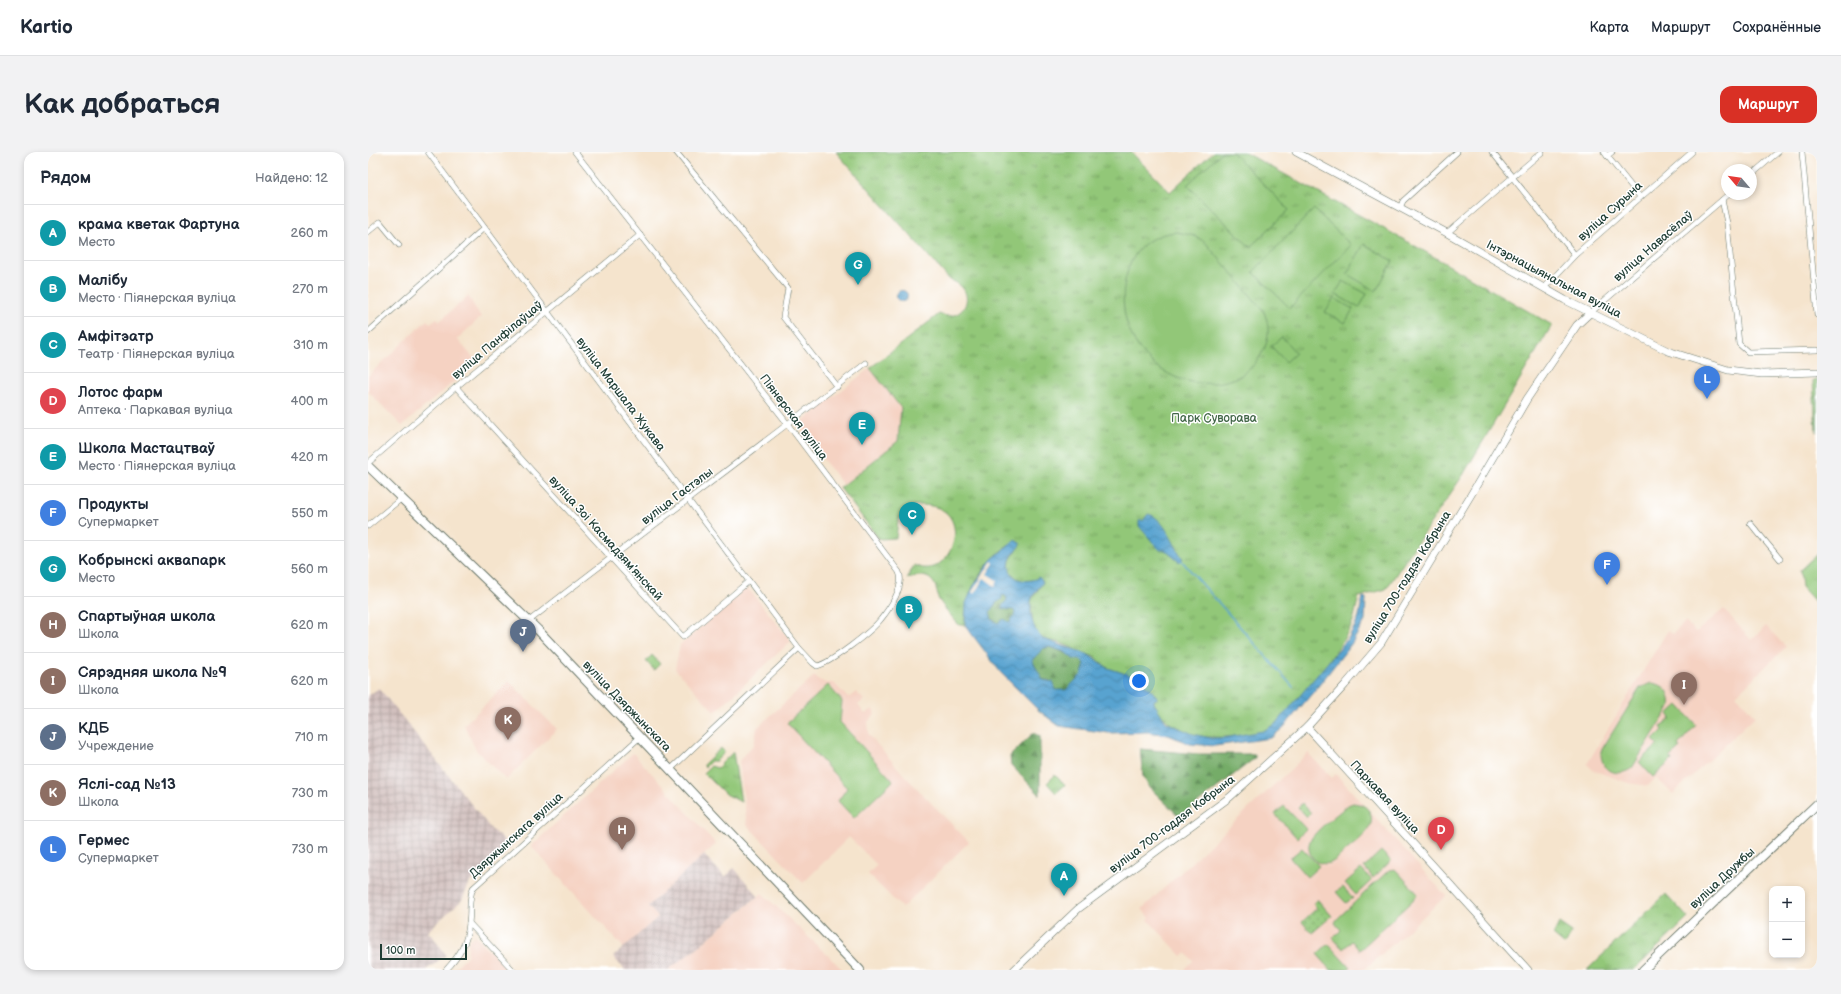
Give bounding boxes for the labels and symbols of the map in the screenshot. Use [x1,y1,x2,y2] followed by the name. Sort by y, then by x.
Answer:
[1721,164,1757,200] north arrow
[1575,178,1646,244] street label: вуліца Сурына
[1611,208,1696,285] street label: вуліца Навасёлаў
[1484,237,1624,322] street label: Інтэрнацыянальная вуліца
[845,252,871,285] pin: G
[449,298,546,383] street label: вуліца Панфілаўцаў
[573,334,668,454] street label: вуліца Маршала Жукава
[1694,366,1720,399] pin: L
[756,371,831,463] street label: Піянерская вуліца
[1171,411,1257,426] park label: Парк Суворава
[849,412,875,445] pin: E
[639,465,716,528] street label: вуліца Гастэлы
[546,473,666,604] street label: вуліца Зоі Касмадзямʼянскай
[899,502,925,535] pin: C
[1360,508,1454,646] street label: вуліца 700-годдзя Кобрына
[1594,552,1620,585] pin: F
[896,596,922,629] pin: B
[510,619,536,652] pin: J
[579,658,674,755] street label: вуліца Дзяржынскага
[1129,671,1149,691] your location
[1671,672,1697,705] pin: I
[495,707,521,740] pin: K
[1347,757,1423,837] street label: Паркавая вуліца
[1106,772,1238,877] street label: вуліца 700-годдзя Кобрына
[466,789,566,881] street label: Дзяржынскага вуліца
[609,817,635,850] pin: H
[1428,817,1454,850] pin: D
[1687,844,1758,912] street label: вуліца Дружбы
[1051,863,1077,896] pin: A
[380,942,467,961] scale bar

